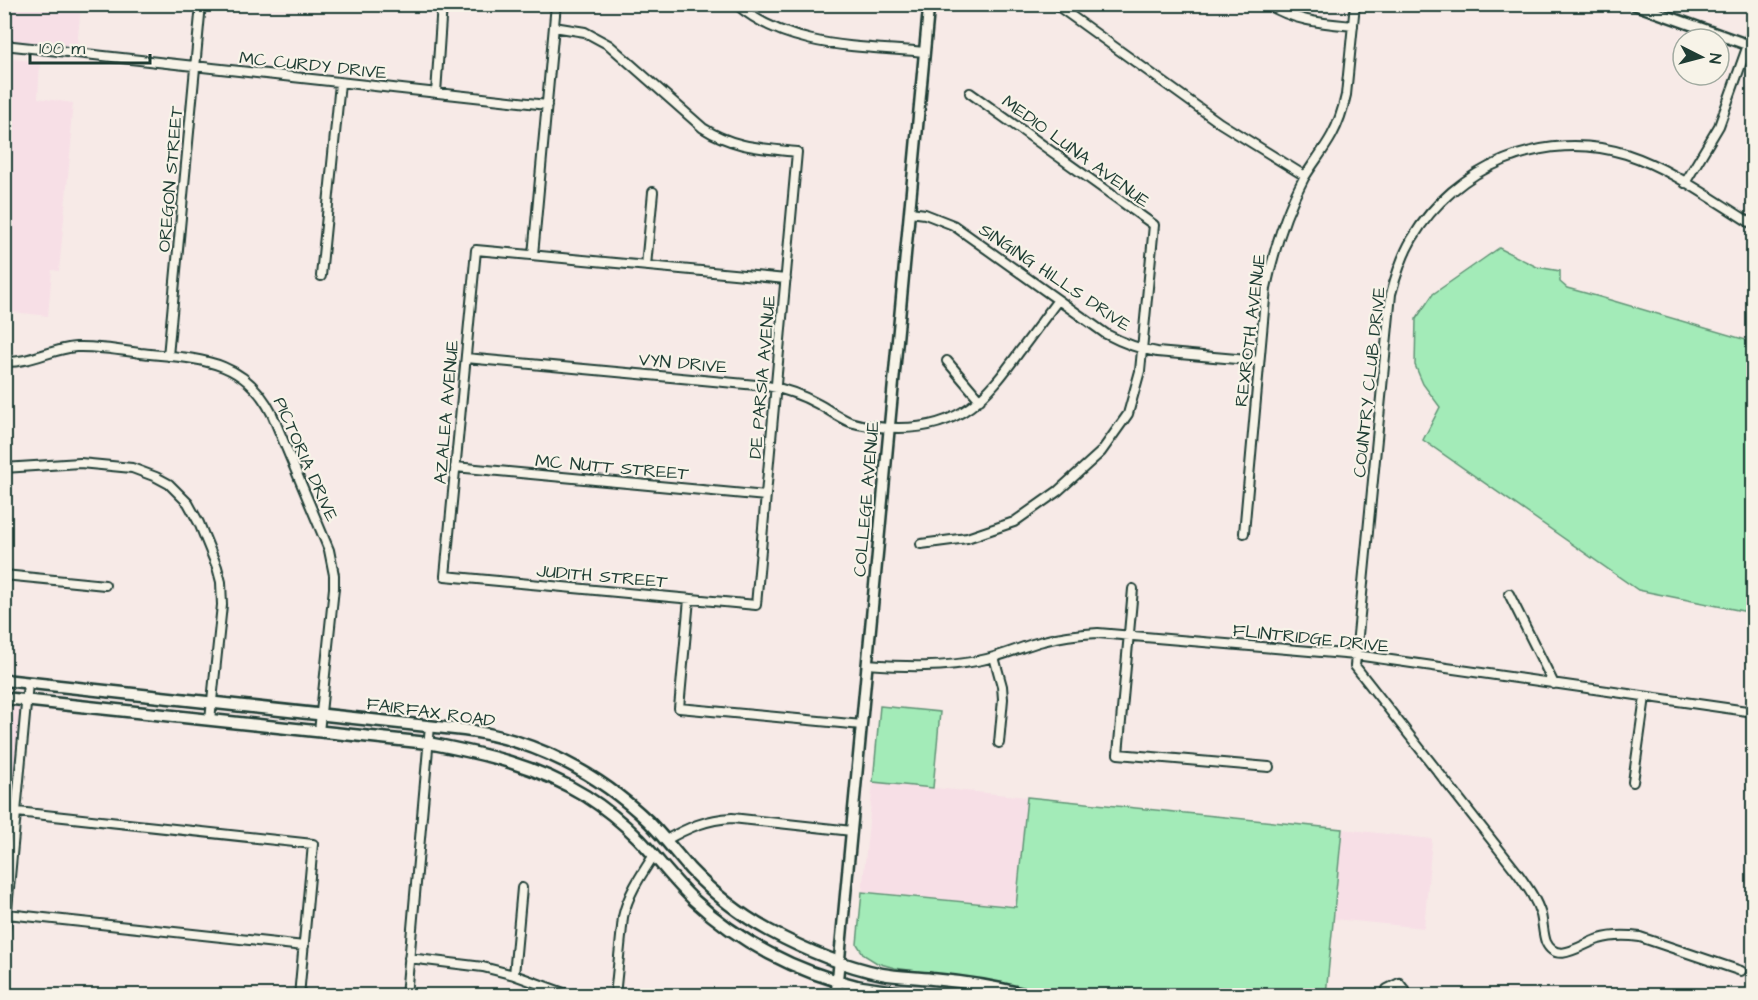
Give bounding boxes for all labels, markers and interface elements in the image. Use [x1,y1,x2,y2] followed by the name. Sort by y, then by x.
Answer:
[30,27,150,65] scale bar
[1671,27,1731,87] north arrow
[39,36,85,61] text: 100 m
[238,45,388,86] street label: MC CURDY DRIVE
[1703,52,1726,65] text: N
[997,89,1155,214] street label: MEDIO LUNA AVENUE
[152,104,189,253] street label: OREGON STREET
[974,217,1136,338] street label: SINGING HILLS DRIVE
[1229,252,1272,408] street label: REXROTH AVENUE
[1347,285,1392,479] street label: COUNTRY CLUB DRIVE
[743,294,782,460] street label: DE PARSIA AVENUE
[428,339,465,485] street label: AZALEA AVENUE
[638,347,729,380] street label: VYN DRIVE
[267,393,344,526] street label: PICTORIA DRIVE
[847,420,886,578] street label: COLLEGE AVENUE
[534,448,691,487] street label: MC NUTT STREET
[535,558,669,595] street label: JUDITH STREET
[1232,618,1391,659] street label: FLINTRIDGE DRIVE
[365,691,497,734] street label: FAIRFAX ROAD

